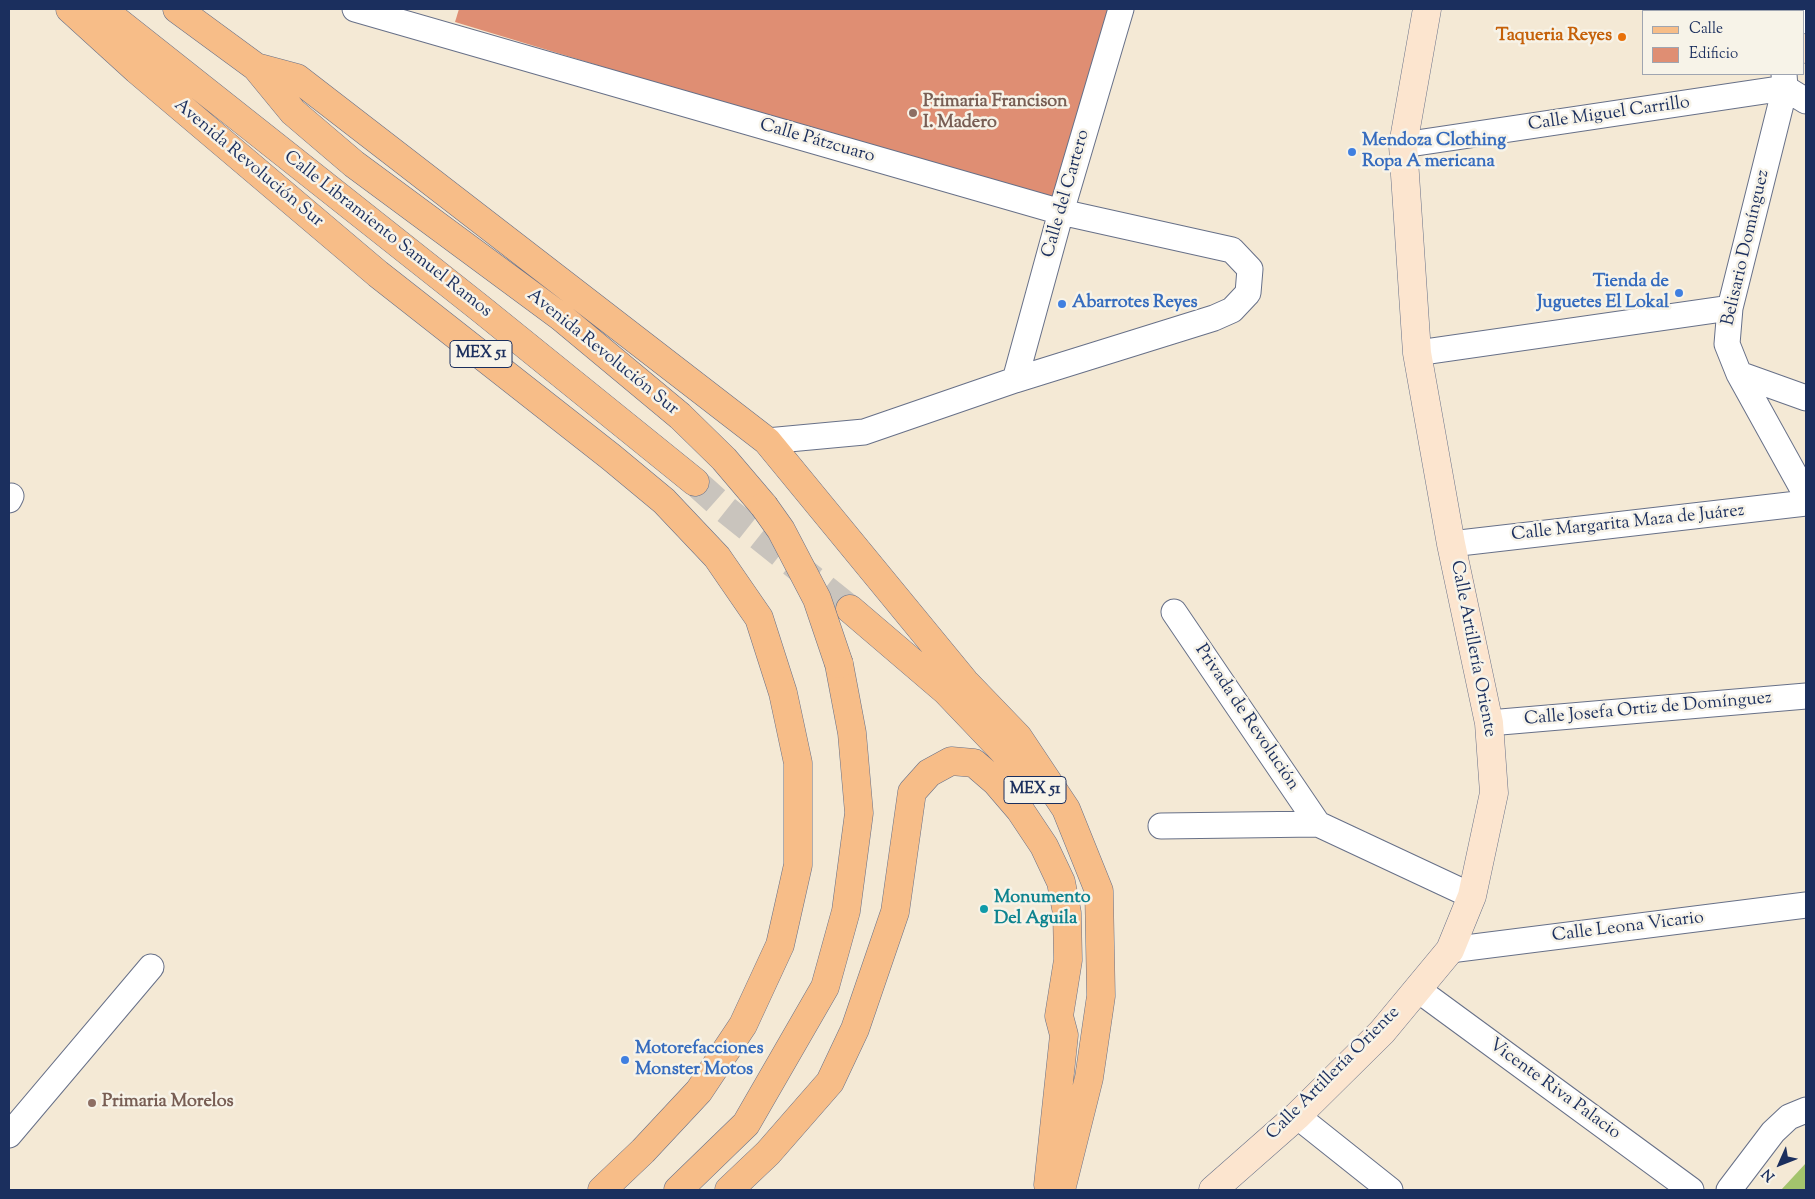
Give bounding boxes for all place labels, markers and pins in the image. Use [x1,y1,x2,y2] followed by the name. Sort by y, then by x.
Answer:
[1496,26,1612,48] place label: Taqueria Reyes
[1616,31,1628,43] marker: Taqueria Reyes
[923,92,1068,134] place label: Primaria Francison I. Madero
[907,107,919,119] marker: Primaria Francison I. Madero
[1362,131,1506,173] place label: Mendoza Clothing Ropa A mericana
[1346,146,1358,158] marker: Mendoza Clothing Ropa A mericana
[1537,272,1669,314] place label: Tienda de Juguetes El Lokal
[1673,287,1685,299] marker: Tienda de Juguetes El Lokal
[1072,293,1198,315] place label: Abarrotes Reyes
[1056,298,1068,310] marker: Abarrotes Reyes
[994,888,1090,931] place label: Monumento Del Aguila
[978,903,990,915] marker: Monumento Del Aguila
[635,1039,763,1082] place label: Motorefacciones Monster Motos
[619,1054,631,1066] marker: Motorefacciones Monster Motos
[102,1092,234,1114] place label: Primaria Morelos
[86,1097,98,1109] marker: Primaria Morelos

